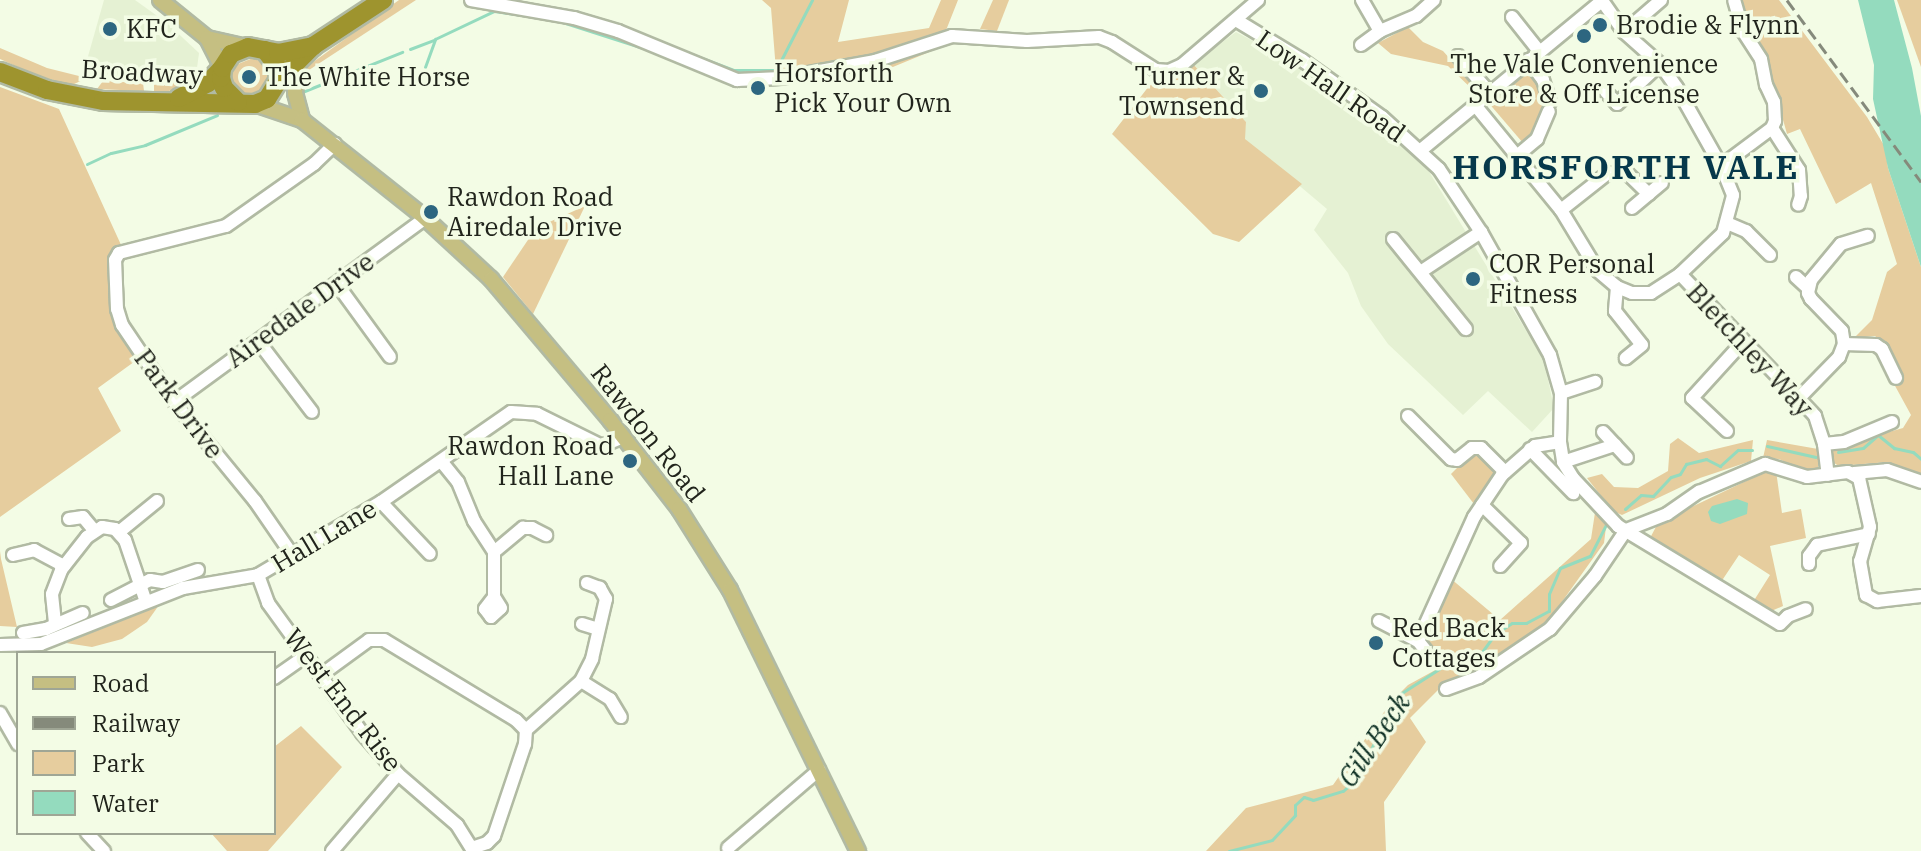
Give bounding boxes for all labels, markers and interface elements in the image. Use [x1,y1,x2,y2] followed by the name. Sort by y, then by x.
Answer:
[1616,9,1800,41] place label: Brodie & Flynn
[126,13,177,45] place label: KFC
[1591,16,1609,34] marker: Brodie & Flynn
[101,20,119,38] marker: KFC
[1251,23,1411,149] street label: Low Hall Road
[1575,27,1593,45] marker: The Vale Convenience Store & Off License
[1450,48,1718,110] place label: The Vale Convenience Store & Off License
[80,53,204,91] street label: Broadway
[774,57,952,118] place label: Horsforth Pick Your Own
[1119,60,1245,122] place label: Turner & Townsend
[265,61,470,93] place label: The White Horse
[240,68,258,86] marker: The White Horse
[749,79,767,97] marker: Horsforth Pick Your Own
[1252,82,1270,100] marker: Turner & Townsend
[1452,147,1800,187] district label: HORSFORTH VALE
[447,181,622,242] place label: Rawdon Road Airedale Drive
[422,203,440,221] marker: Rawdon Road Airedale Drive
[220,246,380,374] street label: Airedale Drive
[1489,248,1655,310] place label: COR Personal Fitness
[1464,270,1482,288] marker: COR Personal Fitness
[1680,277,1820,423] street label: Bletchley Way
[128,343,230,465] street label: Park Drive
[584,358,712,508] street label: Rawdon Road
[447,430,614,492] place label: Rawdon Road Hall Lane
[621,452,639,470] marker: Rawdon Road Hall Lane
[266,493,382,579] street label: Hall Lane
[1392,612,1505,674] place label: Red Back Cottages
[277,622,409,778] street label: West End Rise
[1367,634,1385,652] marker: Red Back Cottages
[16,651,276,835] legend
[92,667,149,699] text: Road
[1331,687,1417,793] water label: Gill Beck
[92,707,180,739] text: Railway
[92,747,144,779] text: Park
[92,787,159,819] text: Water

